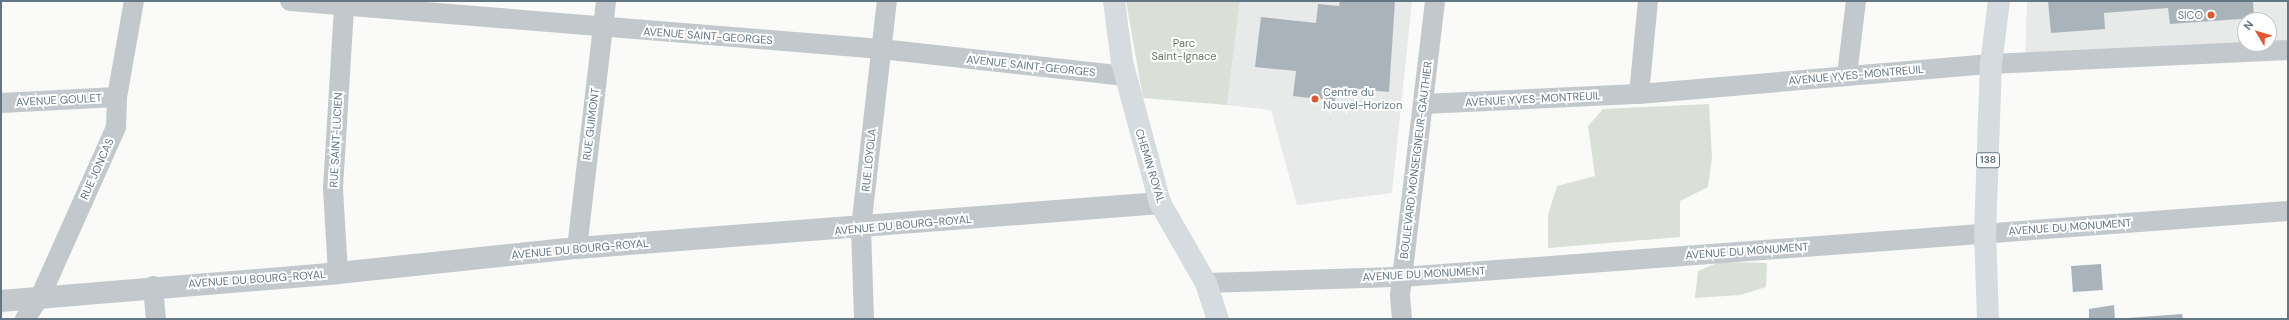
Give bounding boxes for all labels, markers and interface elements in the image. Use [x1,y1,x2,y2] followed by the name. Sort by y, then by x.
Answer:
[2178,8,2203,22] place label: SICO
[2206,10,2216,20] marker: SICO
[2237,12,2277,52] north arrow
[2240,18,2256,33] text: N
[643,25,773,47] street label: AVENUE SAINT-GEORGES
[1151,37,1217,63] park label: Parc Saint-Ignace
[966,53,1096,79] street label: AVENUE SAINT-GEORGES
[1397,61,1435,259] street label: BOULEVARD MONSEIGNEUR-GAUTHIER
[1788,63,1924,87] street label: AVENUE YVES-MONTREUIL
[1323,86,1402,112] place label: Centre du Nouvel-Horizon
[580,87,602,161] street label: RUE GUIMONT
[1465,89,1601,109] street label: AVENUE YVES-MONTREUIL
[16,91,102,109] street label: AVENUE GOULET
[327,92,345,188] street label: RUE SAINT-LUCIEN
[1310,94,1320,104] marker: Centre du Nouvel-Horizon
[1132,127,1168,205] street label: CHEMIN ROYAL
[859,128,879,192] street label: RUE LOYOLA
[78,136,116,202] street label: RUE JONCAS
[1976,152,2000,168] road number: 138
[834,212,972,238] street label: AVENUE DU BOURG-ROYAL
[2008,216,2132,238] street label: AVENUE DU MONUMENT
[511,236,649,262] street label: AVENUE DU BOURG-ROYAL
[1685,240,1809,262] street label: AVENUE DU MONUMENT
[1362,264,1486,284] street label: AVENUE DU MONUMENT
[188,268,326,290] street label: AVENUE DU BOURG-ROYAL

